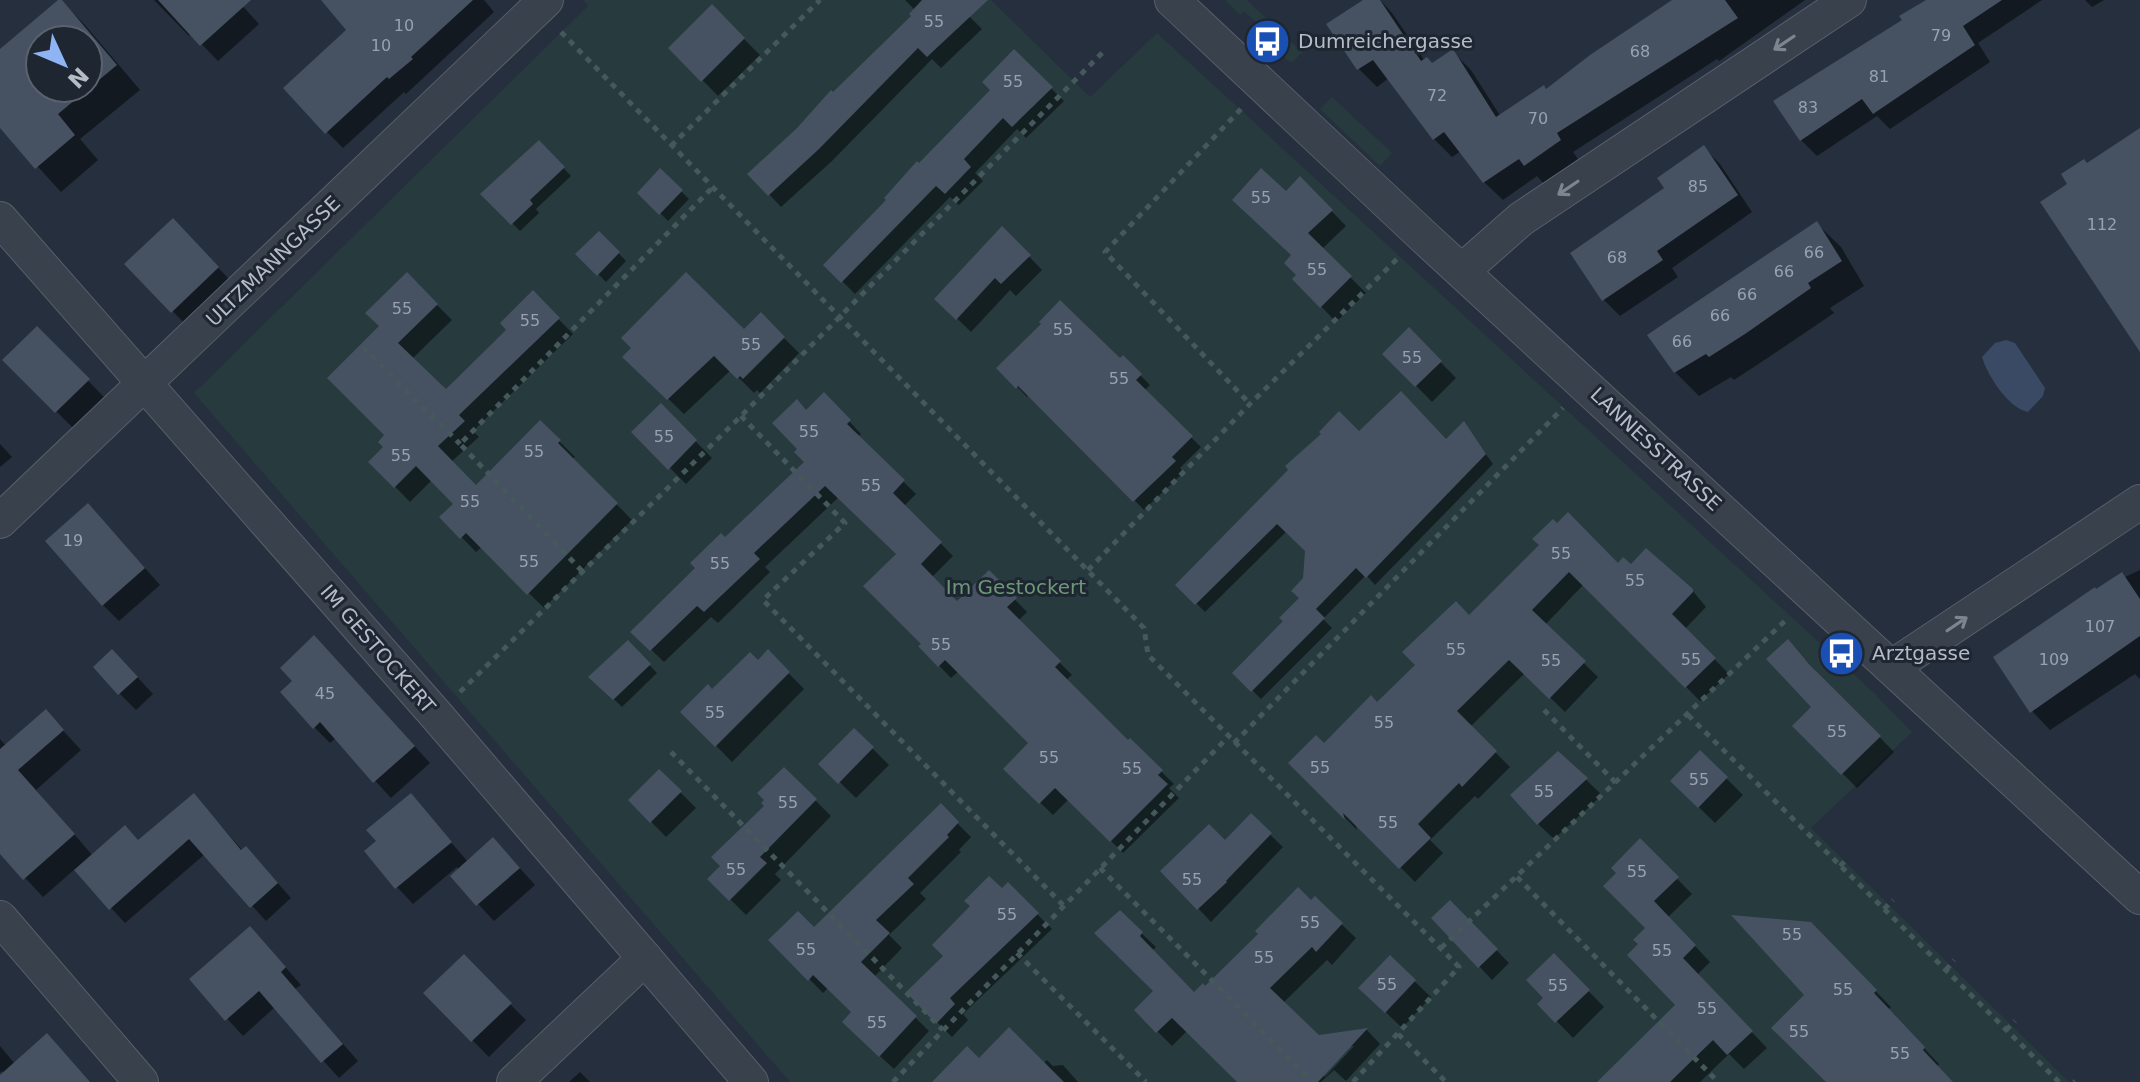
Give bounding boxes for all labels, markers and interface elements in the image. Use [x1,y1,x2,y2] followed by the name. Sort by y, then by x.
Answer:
[924,12,944,31] house number: 55
[394,16,414,35] house number: 10
[1243,17,1291,65] bus stop icon: Dumreichergasse
[24,24,104,104] north arrow
[1931,26,1951,45] house number: 79
[1298,29,1473,53] place label: Dumreichergasse
[1774,35,1796,52] one-way arrow
[371,36,391,55] house number: 10
[1630,42,1650,61] house number: 68
[63,62,93,93] text: N
[1869,67,1889,86] house number: 81
[1003,72,1023,91] house number: 55
[1427,86,1447,105] house number: 72
[1798,98,1818,117] house number: 83
[1528,109,1548,128] house number: 70
[1688,177,1708,196] house number: 85
[1558,180,1580,196] one-way arrow
[1251,188,1271,207] house number: 55
[201,191,345,331] street label: ULTZMANNGASSE
[2087,215,2117,234] house number: 112
[1804,243,1824,262] house number: 66
[1607,248,1627,267] house number: 68
[1307,260,1327,279] house number: 55
[1774,262,1794,281] house number: 66
[1737,285,1757,304] house number: 66
[392,299,412,318] house number: 55
[1710,306,1730,325] house number: 66
[520,311,540,330] house number: 55
[1053,320,1073,339] house number: 55
[1672,332,1692,351] house number: 66
[741,335,761,354] house number: 55
[1402,348,1422,367] house number: 55
[1109,369,1129,388] house number: 55
[1586,382,1726,516] street label: LANNESSTRASSE
[799,422,819,441] house number: 55
[654,427,674,446] house number: 55
[524,442,544,461] house number: 55
[391,446,411,465] house number: 55
[861,476,881,495] house number: 55
[460,492,480,511] house number: 55
[63,531,83,550] house number: 19
[1551,544,1571,563] house number: 55
[519,552,539,571] house number: 55
[710,554,730,573] house number: 55
[1625,571,1645,590] house number: 55
[946,575,1086,599] park label: Im Gestockert
[316,580,441,719] street label: IM GESTOCKERT
[1945,616,1968,632] one-way arrow
[2085,617,2115,636] house number: 107
[1817,629,1865,677] bus stop icon: Arztgasse
[931,635,951,654] house number: 55
[1446,640,1466,659] house number: 55
[1872,641,1970,665] place label: Arztgasse
[1681,650,1701,669] house number: 55
[2039,650,2069,669] house number: 109
[1541,651,1561,670] house number: 55
[315,684,335,703] house number: 45
[705,703,725,722] house number: 55
[1374,713,1394,732] house number: 55
[1827,722,1847,741] house number: 55
[1039,748,1059,767] house number: 55
[1310,758,1330,777] house number: 55
[1122,759,1142,778] house number: 55
[1689,770,1709,789] house number: 55
[1534,782,1554,801] house number: 55
[778,793,798,812] house number: 55
[1378,813,1398,832] house number: 55
[726,860,746,879] house number: 55
[1627,862,1647,881] house number: 55
[1182,870,1202,889] house number: 55
[997,905,1017,924] house number: 55
[1300,913,1320,932] house number: 55
[1782,925,1802,944] house number: 55
[796,940,816,959] house number: 55
[1652,941,1672,960] house number: 55
[1254,948,1274,967] house number: 55
[1377,975,1397,994] house number: 55
[1548,976,1568,995] house number: 55
[1833,980,1853,999] house number: 55
[1697,999,1717,1018] house number: 55
[867,1013,887,1032] house number: 55
[1789,1022,1809,1041] house number: 55
[1890,1044,1910,1063] house number: 55

